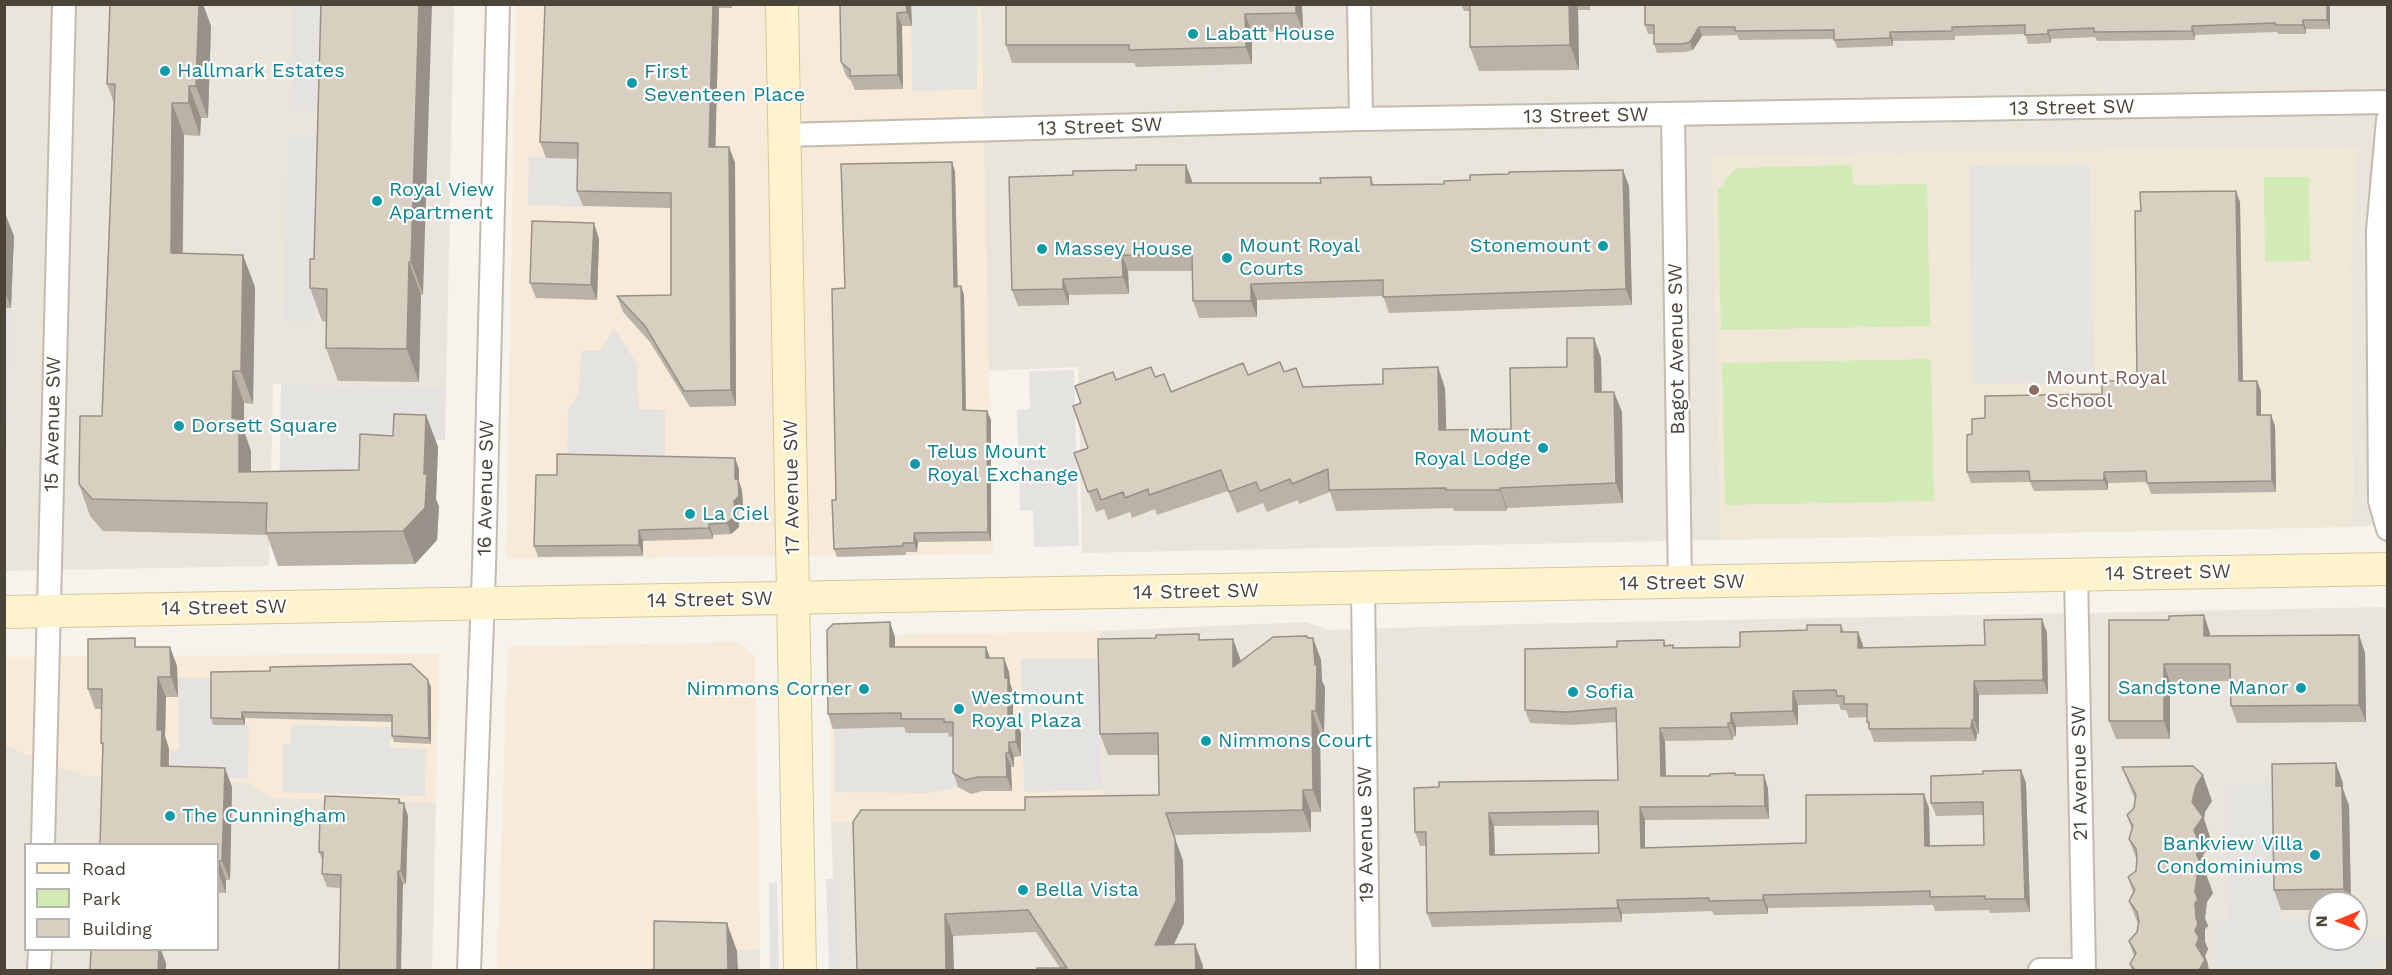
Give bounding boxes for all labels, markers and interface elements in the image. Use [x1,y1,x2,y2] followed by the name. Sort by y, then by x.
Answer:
[1205,22,1335,46] place label: Labatt House
[1186,27,1200,41] marker: Labatt House
[177,59,345,83] place label: Hallmark Estates
[644,60,805,107] place label: First Seventeen Place
[158,64,172,78] marker: Hallmark Estates
[625,76,639,90] marker: First Seventeen Place
[2009,95,2135,121] street label: 13 Street SW
[1523,103,1649,129] street label: 13 Street SW
[1037,113,1163,141] street label: 13 Street SW
[389,178,494,225] place label: Royal View Apartment
[370,194,384,208] marker: Royal View Apartment
[1239,234,1360,281] place label: Mount Royal Courts
[1470,234,1591,258] place label: Stonemount
[1054,237,1192,261] place label: Massey House
[1596,239,1610,253] marker: Stonemount
[1035,242,1049,256] marker: Massey House
[1220,251,1234,265] marker: Mount Royal Courts
[1664,263,1690,435] street label: Bagot Avenue SW
[40,356,66,492] street label: 15 Avenue SW
[2046,366,2167,413] place label: Mount Royal School
[2027,383,2041,397] marker: Mount Royal School
[191,414,338,438] place label: Dorsett Square
[172,419,186,433] marker: Dorsett Square
[779,419,805,555] street label: 17 Avenue SW
[473,420,499,556] street label: 16 Avenue SW
[1414,424,1531,471] place label: Mount Royal Lodge
[927,440,1078,487] place label: Telus Mount Royal Exchange
[1536,441,1550,455] marker: Mount Royal Lodge
[908,457,922,471] marker: Telus Mount Royal Exchange
[702,502,769,526] place label: La Ciel
[683,507,697,521] marker: La Ciel
[2105,560,2231,586] street label: 14 Street SW
[1619,570,1745,596] street label: 14 Street SW
[1133,579,1259,605] street label: 14 Street SW
[647,587,773,613] street label: 14 Street SW
[161,595,287,621] street label: 14 Street SW
[2118,676,2289,700] place label: Sandstone Manor
[686,677,852,701] place label: Nimmons Corner
[1585,680,1634,704] place label: Sofia
[2294,681,2308,695] marker: Sandstone Manor
[857,682,871,696] marker: Nimmons Corner
[1566,685,1580,699] marker: Sofia
[971,686,1084,733] place label: Westmount Royal Plaza
[952,702,966,716] marker: Westmount Royal Plaza
[2067,705,2093,841] street label: 21 Avenue SW
[1218,729,1372,753] place label: Nimmons Court
[1199,734,1213,748] marker: Nimmons Court
[1353,766,1379,902] street label: 19 Avenue SW
[182,804,346,828] place label: The Cunningham
[163,809,177,823] marker: The Cunningham
[2156,832,2303,879] place label: Bankview Villa Condominiums
[24,843,219,951] legend
[2308,848,2322,862] marker: Bankview Villa Condominiums
[82,858,126,879] text: Road
[1035,878,1138,902] place label: Bella Vista
[1016,883,1030,897] marker: Bella Vista
[82,888,121,909] text: Park
[2308,891,2368,951] north arrow
[2312,915,2331,927] text: N
[82,918,152,939] text: Building

